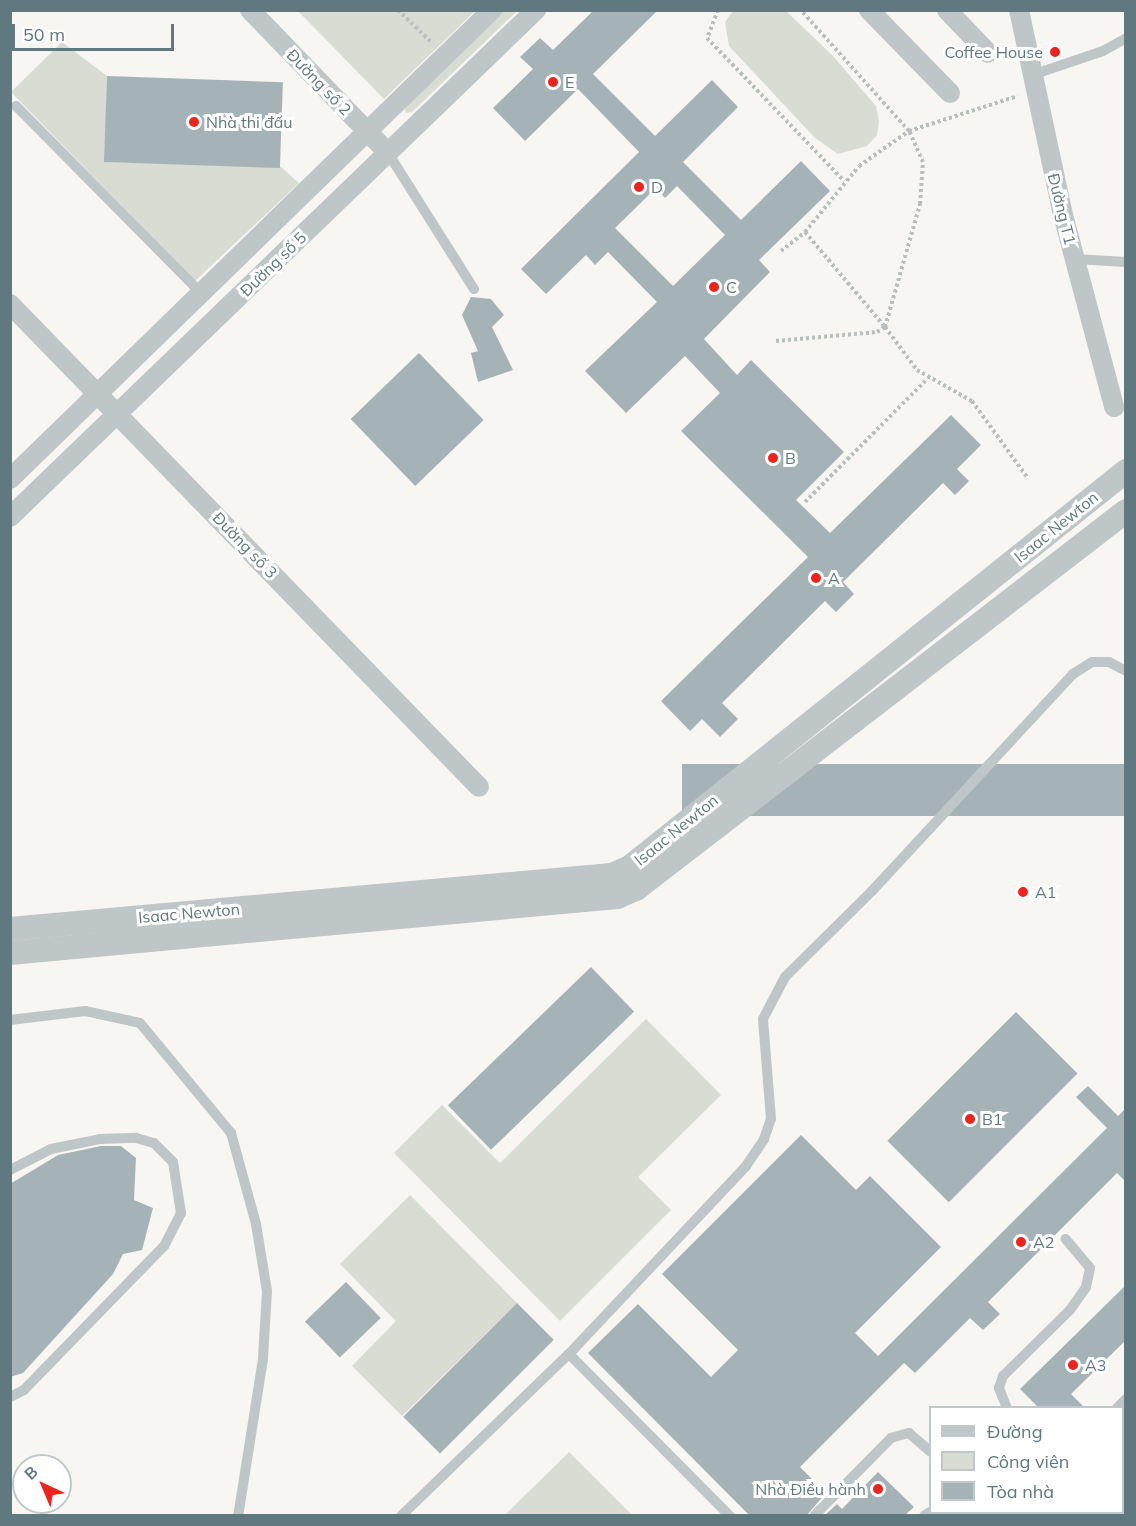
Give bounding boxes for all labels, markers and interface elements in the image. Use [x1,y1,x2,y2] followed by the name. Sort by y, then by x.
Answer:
[15,12,177,50] scale bar
[23,23,65,46] text: 50 m
[944,42,1043,62] place label: Coffee House
[283,45,355,119] street label: Đường số 2
[1048,45,1062,59] marker: Coffee House
[565,72,574,92] place label: E
[546,75,560,89] marker: E
[206,112,292,132] place label: Nhà thi đấu
[187,115,201,129] marker: Nhà thi đấu
[1044,171,1080,247] street label: Đường T1
[651,177,663,197] place label: D
[632,180,646,194] marker: D
[236,228,310,300] street label: Đường số 5
[726,277,737,297] place label: C
[707,280,721,294] marker: C
[785,448,796,468] place label: B
[766,451,780,465] marker: B
[1010,487,1102,567] street label: Isaac Newton
[209,508,281,582] street label: Đường số 3
[828,568,840,588] place label: A
[809,571,823,585] marker: A
[630,790,722,870] street label: Isaac Newton
[1035,882,1056,902] place label: A1
[1016,885,1030,899] marker: A1
[137,899,241,927] street label: Isaac Newton
[982,1109,1002,1129] place label: B1
[963,1112,977,1126] marker: B1
[1033,1232,1054,1252] place label: A2
[1014,1235,1028,1249] marker: A2
[1085,1355,1106,1375] place label: A3
[1066,1358,1080,1372] marker: A3
[929,1406,1124,1514] legend
[987,1420,1043,1443] text: Đường
[987,1450,1069,1473] text: Công viên
[12,1454,72,1514] north arrow
[20,1461,42,1484] text: B
[755,1479,866,1499] place label: Nhà Điều hành
[987,1480,1054,1503] text: Tòa nhà
[871,1482,885,1496] marker: Nhà Điều hành

